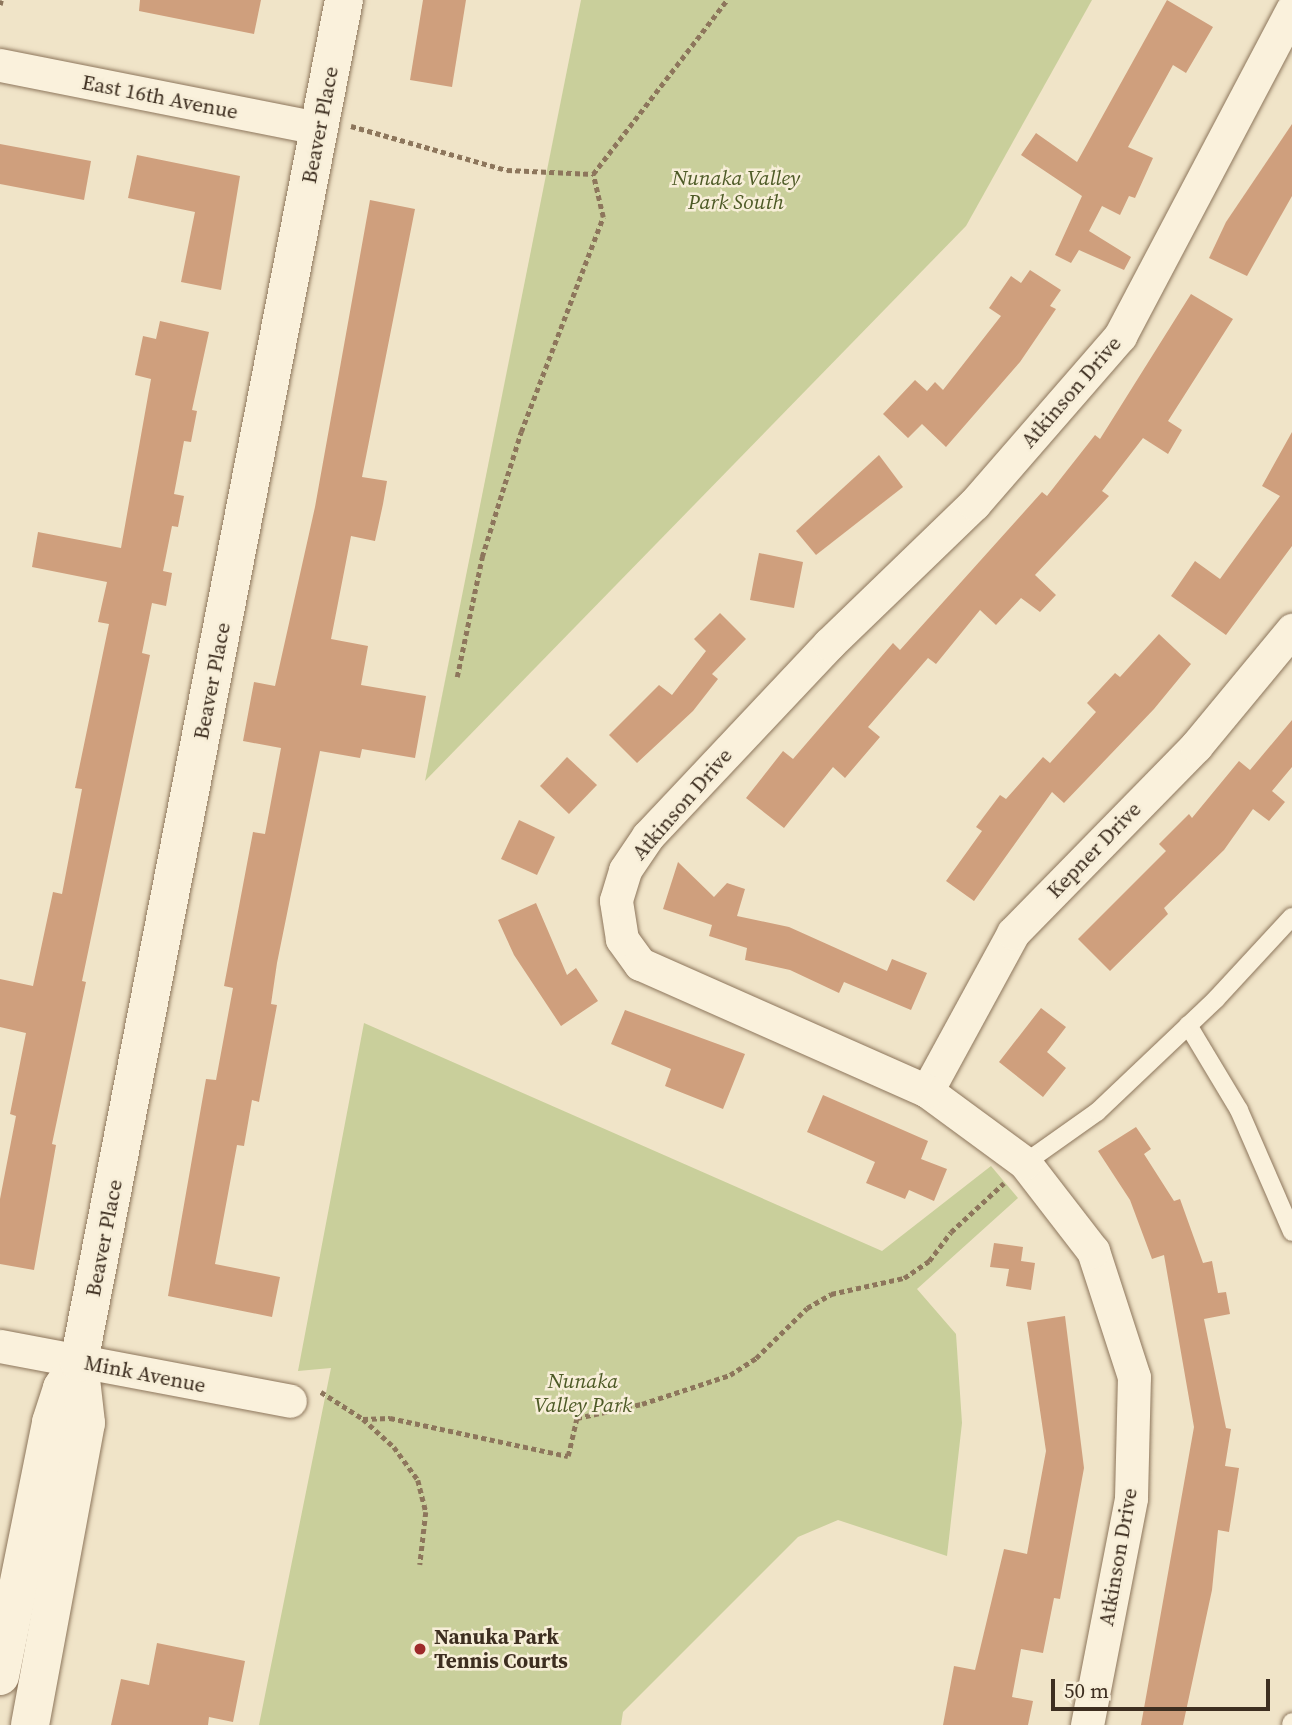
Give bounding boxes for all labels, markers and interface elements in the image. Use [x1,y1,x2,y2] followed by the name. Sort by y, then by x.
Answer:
[296,64,344,186] street label: Beaver Place
[80,70,240,124] street label: East 16th Avenue
[672,165,800,215] park label: Nunaka Valley Park South
[1016,331,1126,453] street label: Atkinson Drive
[188,620,236,742] street label: Beaver Place
[627,743,737,865] street label: Atkinson Drive
[1042,797,1146,903] street label: Kepner Drive
[80,1177,128,1299] street label: Beaver Place
[82,1350,208,1398] street label: Mink Avenue
[534,1368,632,1418] park label: Nunaka Valley Park
[1093,1486,1143,1628] street label: Atkinson Drive
[434,1624,568,1674] place label: Nanuka Park Tennis Courts
[412,1641,428,1657] marker: Nanuka Park Tennis Courts
[1054,1666,1273,1710] scale bar
[1064,1676,1109,1705] text: 50 m

